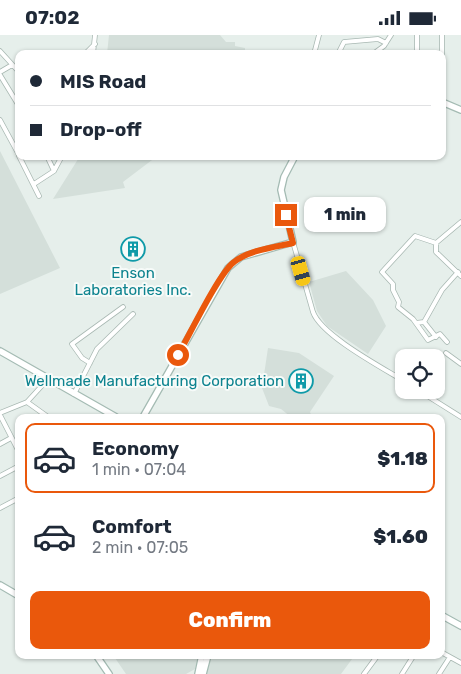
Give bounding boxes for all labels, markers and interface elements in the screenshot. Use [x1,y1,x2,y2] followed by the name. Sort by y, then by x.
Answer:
[25,6,80,29] text: 07:02
[60,70,146,93] text: MIS Road
[60,118,142,141] text: Drop-off
[304,197,386,233] callout: 1 min
[275,204,297,226] route end
[324,205,366,224] text: 1 min
[120,236,146,262] building icon: Enson Laboratories Inc.
[289,255,312,287] car
[75,264,191,299] place label: Enson Laboratories Inc.
[167,344,189,366] route start
[395,349,445,399] map controls
[395,349,445,399] button: locate
[288,368,314,394] building icon: Wellmade Manufacturing Corporation
[25,372,284,390] place label: Wellmade Manufacturing Corporation
[32,436,77,481] icon: car
[92,437,179,460] text: Economy
[377,447,428,470] text: $1.18
[92,460,186,479] text: 1 min · 07:04
[32,514,77,559] icon: car
[92,515,172,538] text: Comfort
[373,525,428,548] text: $1.60
[92,538,188,557] text: 2 min · 07:05
[30,591,430,649] button: Confirm

